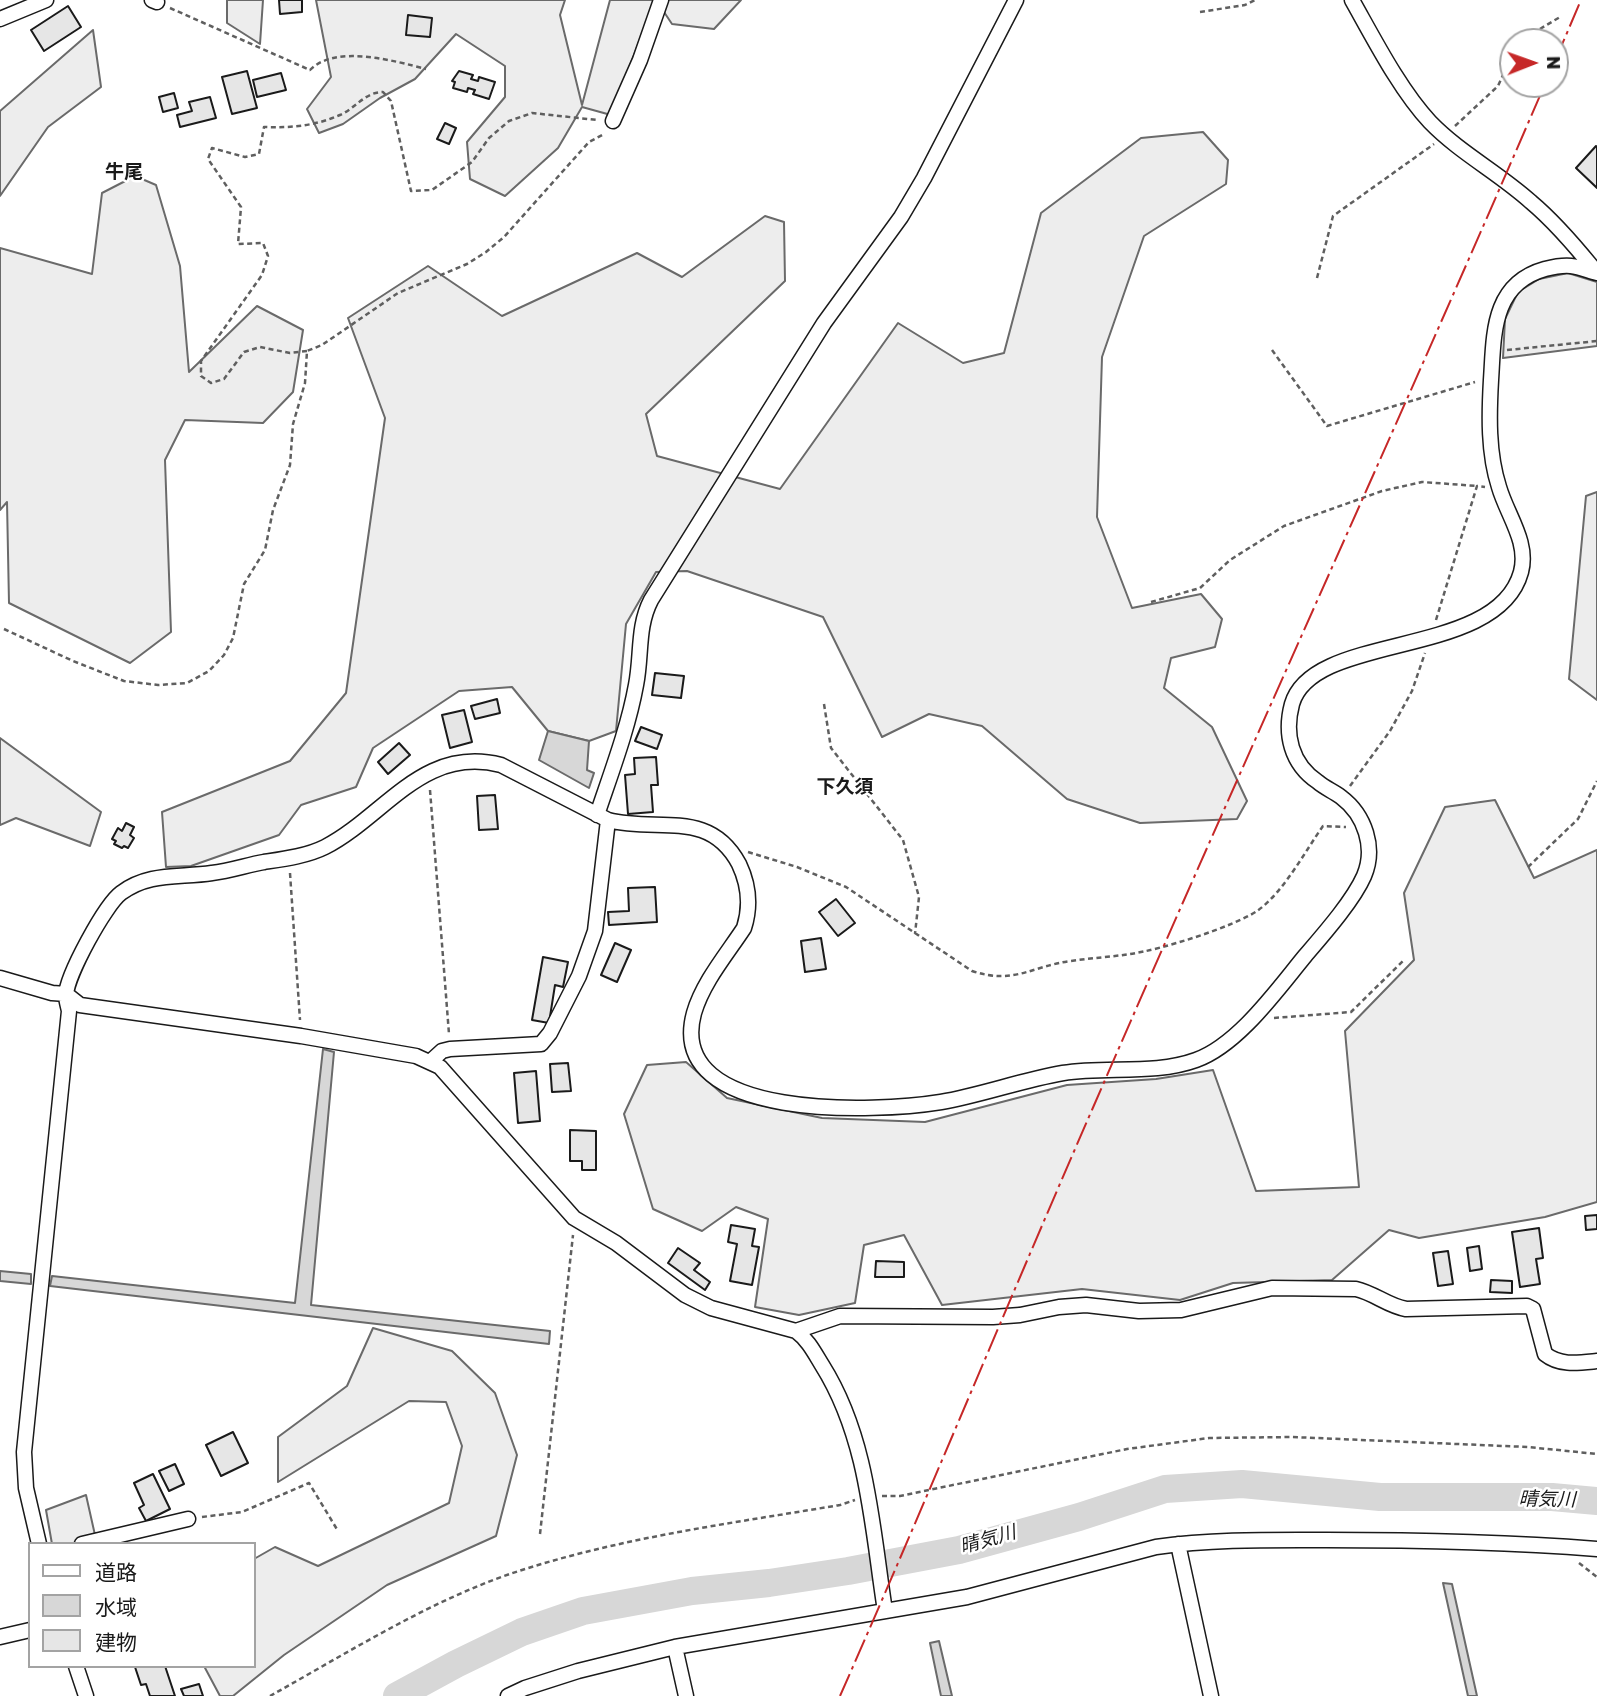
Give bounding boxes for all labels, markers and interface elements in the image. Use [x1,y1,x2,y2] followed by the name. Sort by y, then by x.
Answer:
[1499,28,1569,98] north arrow
[1542,56,1565,70] text: N
[105,162,143,184] district label: 牛尾
[817,777,873,799] district label: 下久須
[1518,1488,1576,1512] water label: 晴気川
[957,1521,1019,1559] water label: 晴気川
[28,1542,256,1668] legend
[95,1560,137,1585] text: 道路
[95,1595,137,1620] text: 水域
[95,1630,137,1655] text: 建物

